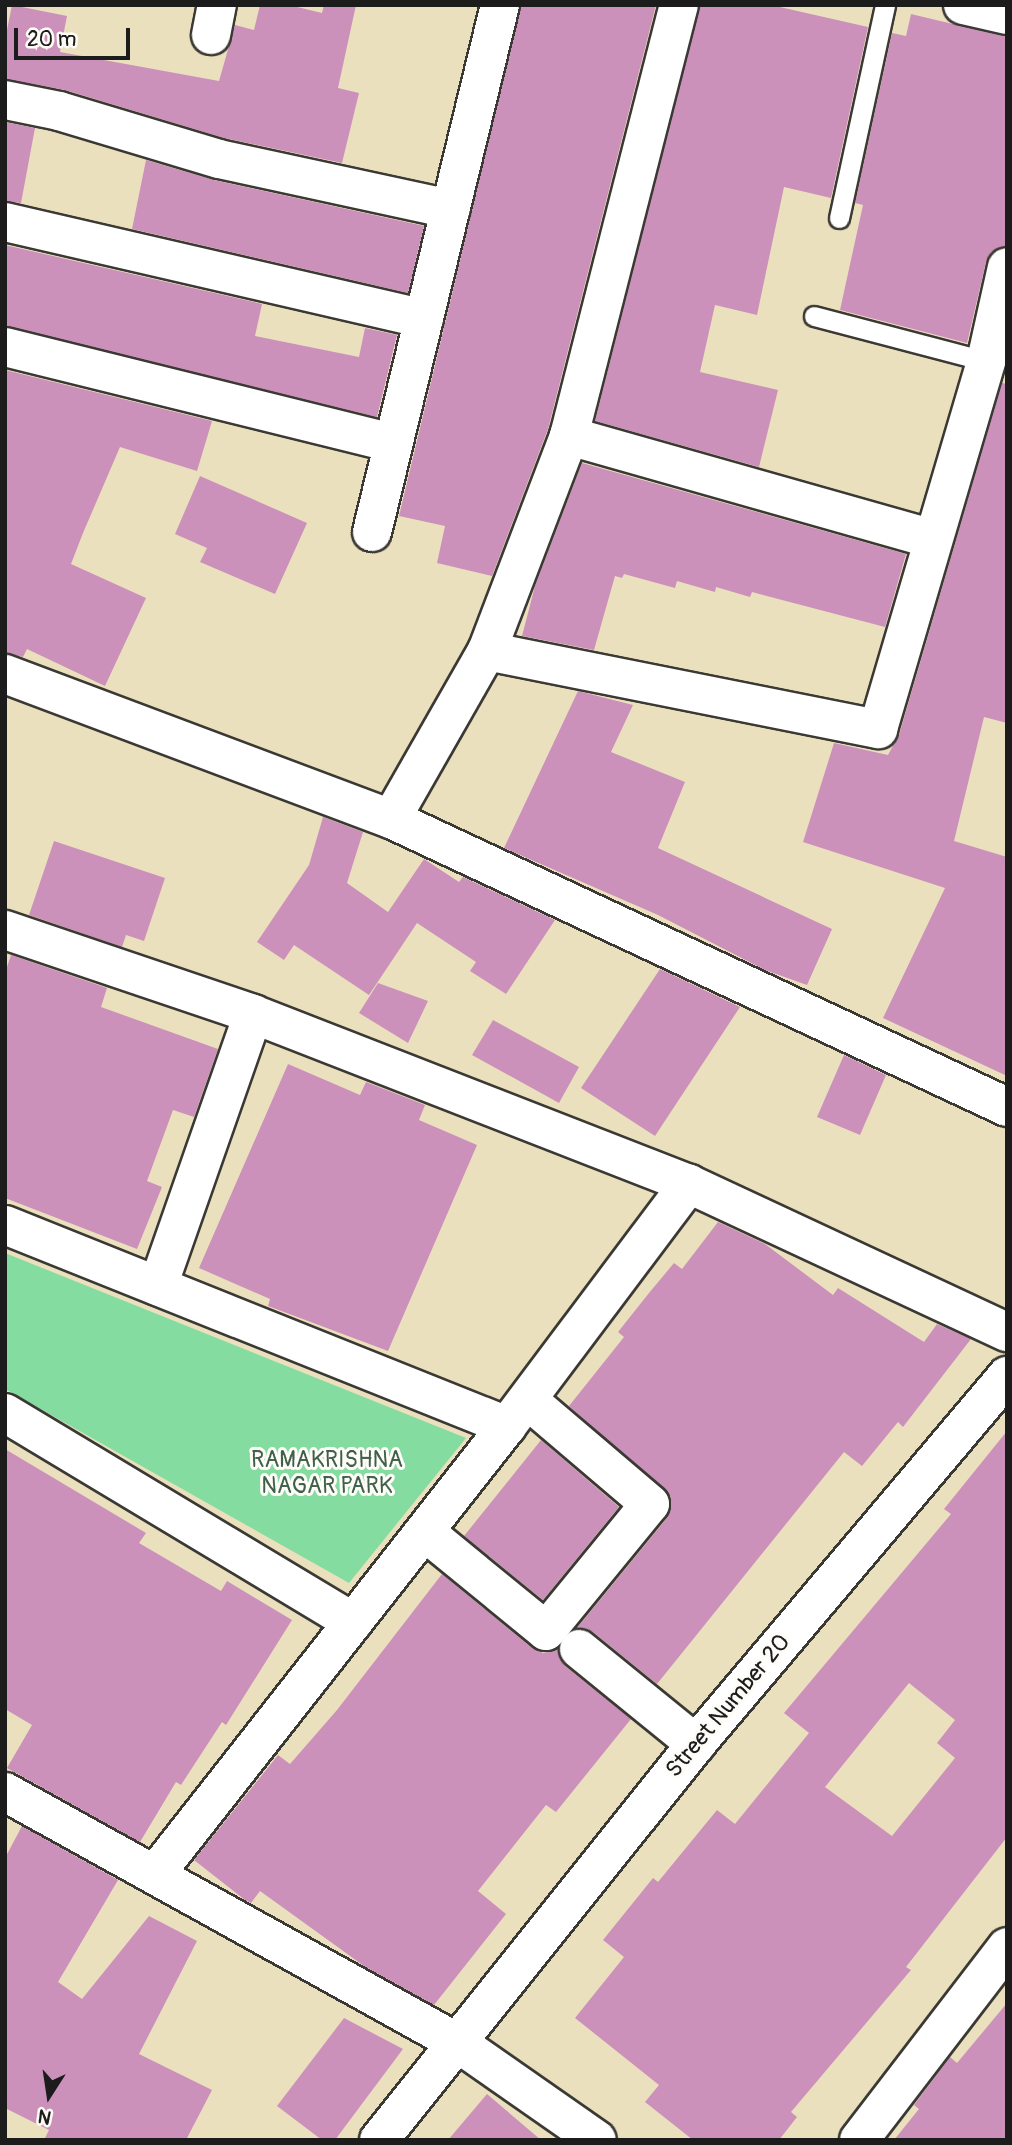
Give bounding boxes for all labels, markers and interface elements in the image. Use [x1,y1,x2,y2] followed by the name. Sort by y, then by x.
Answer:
[18,14,133,58] scale bar
[27,26,76,53] text: 20 m
[251,1446,403,1500] park label: RAMAKRISHNA NAGAR PARK
[660,1629,796,1783] street label: Street Number 20
[14,2061,84,2131] north arrow
[36,2103,53,2130] text: N

